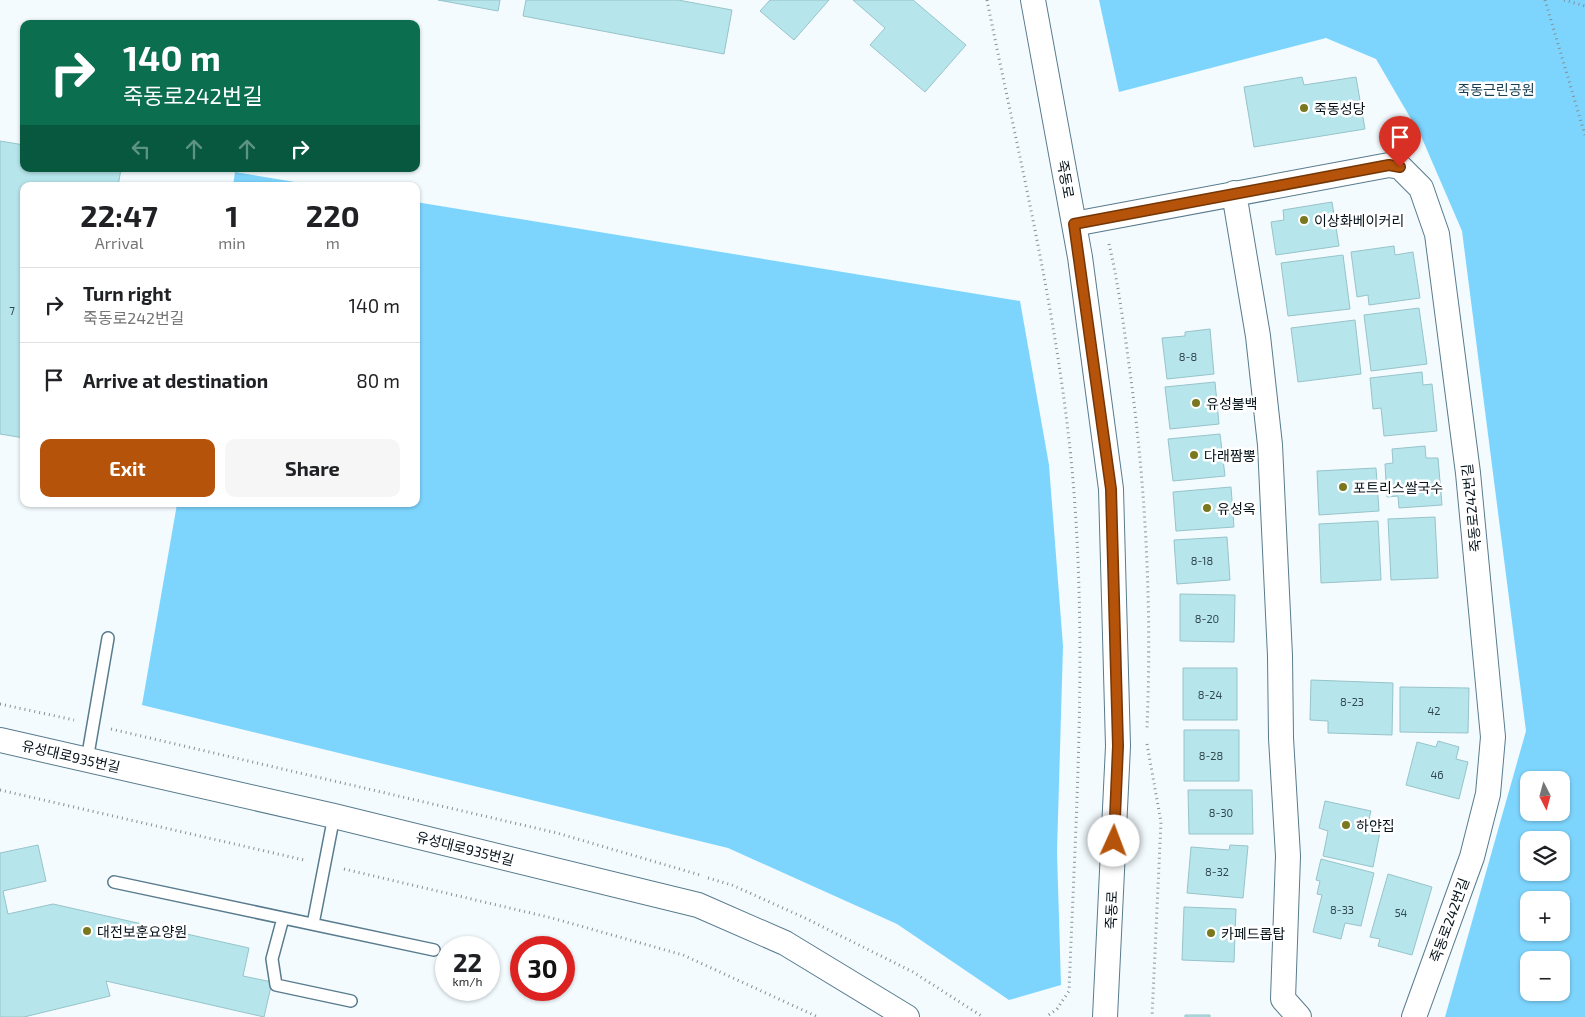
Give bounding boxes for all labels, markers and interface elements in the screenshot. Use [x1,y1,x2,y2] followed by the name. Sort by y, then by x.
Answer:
[123,36,221,78] text: 140 m
[40,40,105,105] icon: right
[1457,81,1535,98] park label: 죽동근린공원
[123,82,262,108] text: 죽동로242번길
[1314,100,1366,117] place label: 죽동성당
[1298,102,1310,114] marker: 죽동성당
[1379,116,1421,167] pin
[1386,123,1414,151] icon: arrive
[127,135,155,163] icon: left
[180,135,208,163] icon: ahead
[233,135,261,163] icon: ahead
[286,135,314,163] icon: right
[1054,158,1078,200] street label: 죽동로
[80,197,158,233] text: 22:47
[225,197,238,233] text: 1
[306,197,360,233] text: 220
[1314,212,1404,229] place label: 이상화베이커리
[1298,214,1310,226] marker: 이상화베이커리
[95,233,143,252] text: Arrival
[218,233,246,252] text: min
[326,233,340,252] text: m
[83,282,171,305] text: Turn right
[40,291,68,319] icon: right
[348,294,400,317] text: 140 m
[9,304,15,317] house number: 7
[83,308,184,327] text: 죽동로242번길
[1179,350,1197,363] house number: 8-8
[40,366,68,394] icon: arrive
[83,369,268,392] text: Arrive at destination
[356,369,400,392] text: 80 m
[1206,395,1258,412] place label: 유성불백
[1190,397,1202,409] marker: 유성불백
[40,439,215,497] button: Exit
[225,439,400,497] button: Share
[1204,447,1256,464] place label: 다래짬뽕
[1188,449,1200,461] marker: 다래짬뽕
[1458,463,1484,553] street label: 죽동로242번길
[1353,479,1443,496] place label: 포트리스쌀국수
[1337,481,1349,493] marker: 포트리스쌀국수
[1217,500,1256,517] place label: 유성옥
[1201,502,1213,514] marker: 유성옥
[1191,554,1213,567] house number: 8-18
[1195,612,1219,625] house number: 8-20
[1198,688,1223,701] house number: 8-24
[1340,695,1364,708] house number: 8-23
[1428,704,1440,717] house number: 42
[20,736,122,776] street label: 유성대로935번길
[1199,749,1223,762] house number: 8-28
[1430,768,1444,781] house number: 46
[1520,771,1570,821] north arrow
[1520,771,1570,1001] map controls
[1209,806,1233,819] house number: 8-30
[1087,814,1139,866] position arrow
[1356,817,1395,834] place label: 하얀집
[1340,819,1352,831] marker: 하얀집
[414,828,516,868] street label: 유성대로935번길
[1520,831,1570,881] button: layers
[1205,865,1229,878] house number: 8-32
[1426,875,1472,965] street label: 죽동로242번길
[1102,890,1120,930] street label: 죽동로
[1520,891,1570,941] button: +
[1330,903,1354,916] house number: 8-33
[1395,906,1408,919] house number: 54
[97,923,187,940] place label: 대전보훈요양원
[81,925,93,937] marker: 대전보훈요양원
[1221,925,1286,942] place label: 카페드롭탑
[1205,927,1217,939] marker: 카페드롭탑
[510,936,575,1001] speed limit sign: 30
[453,947,482,977] text: 22
[1520,951,1570,1001] button: −
[453,974,482,988] text: km/h

